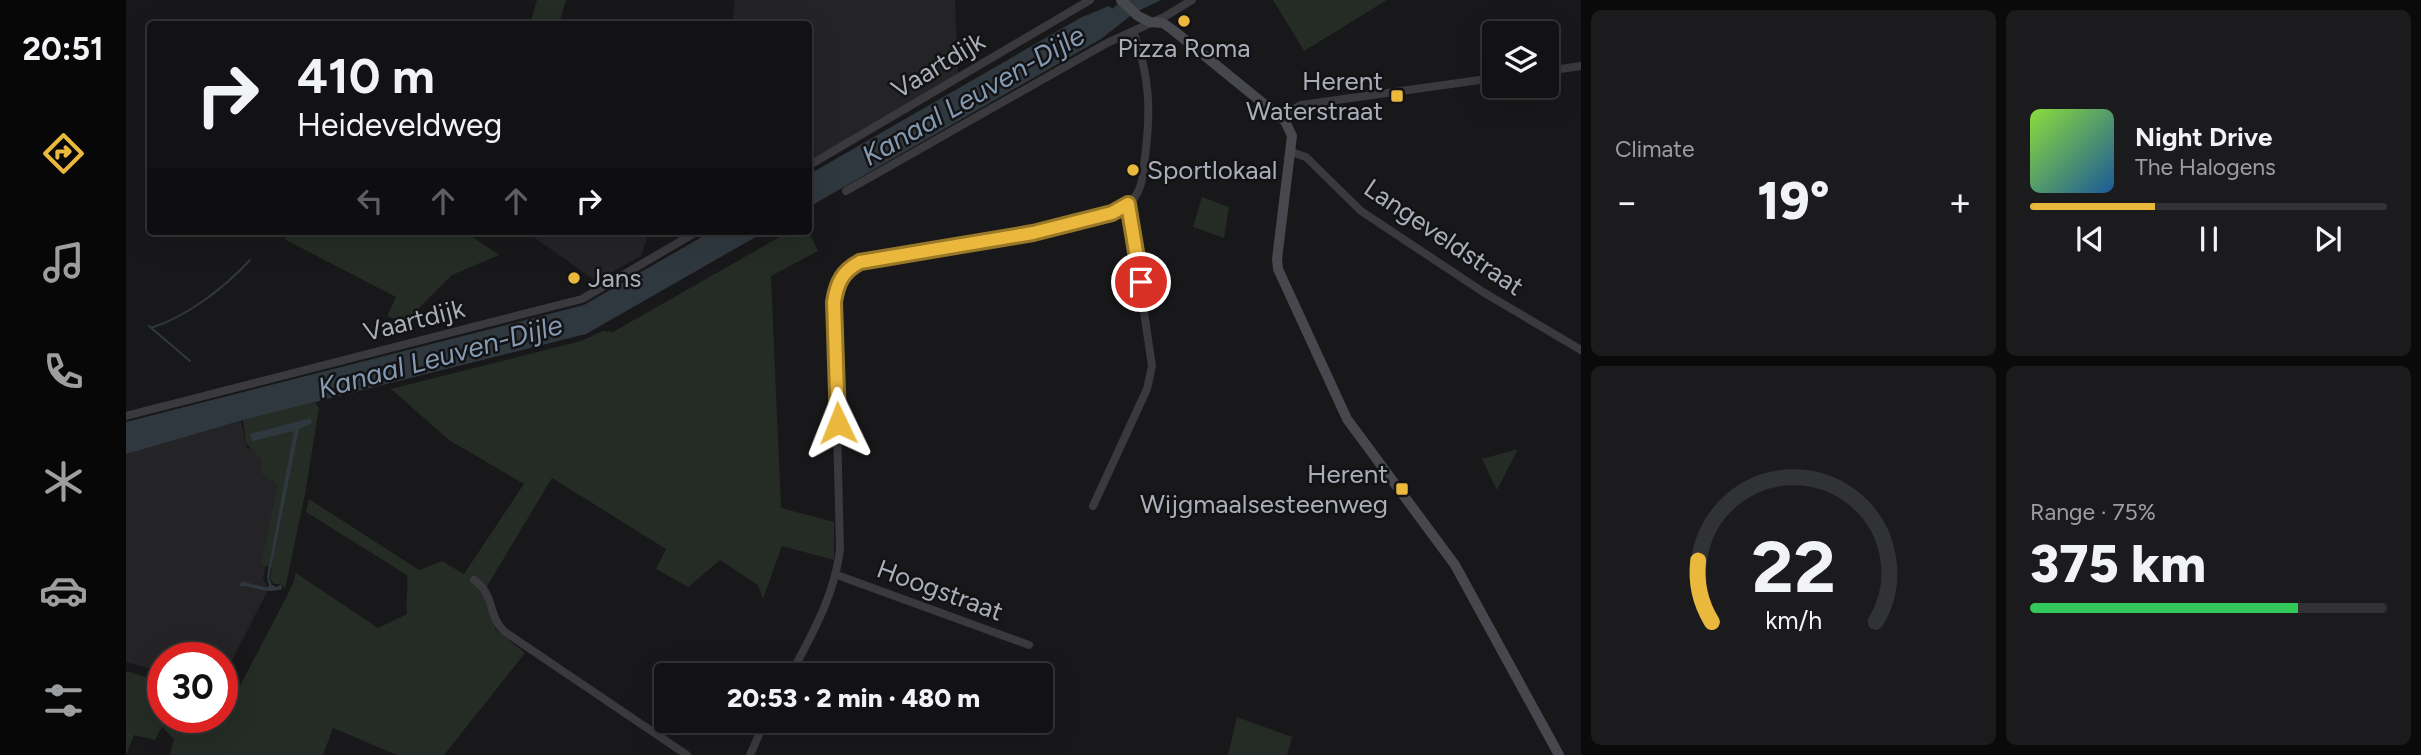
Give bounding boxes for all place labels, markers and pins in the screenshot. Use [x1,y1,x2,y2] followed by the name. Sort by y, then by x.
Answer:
[1176,13,1192,29] marker: Pizza Roma
[1117,32,1251,64] place label: Pizza Roma
[1246,65,1383,127] place label: Herent Waterstraat
[1389,88,1405,104] marker: Herent Waterstraat
[1147,154,1277,186] place label: Sportlokaal
[1125,162,1141,178] marker: Sportlokaal
[1111,252,1171,312] pin
[588,262,641,294] place label: Jans
[566,270,582,286] marker: Jans
[1140,458,1388,520] place label: Herent Wijgmaalsesteenweg
[1394,481,1410,497] marker: Herent Wijgmaalsesteenweg

